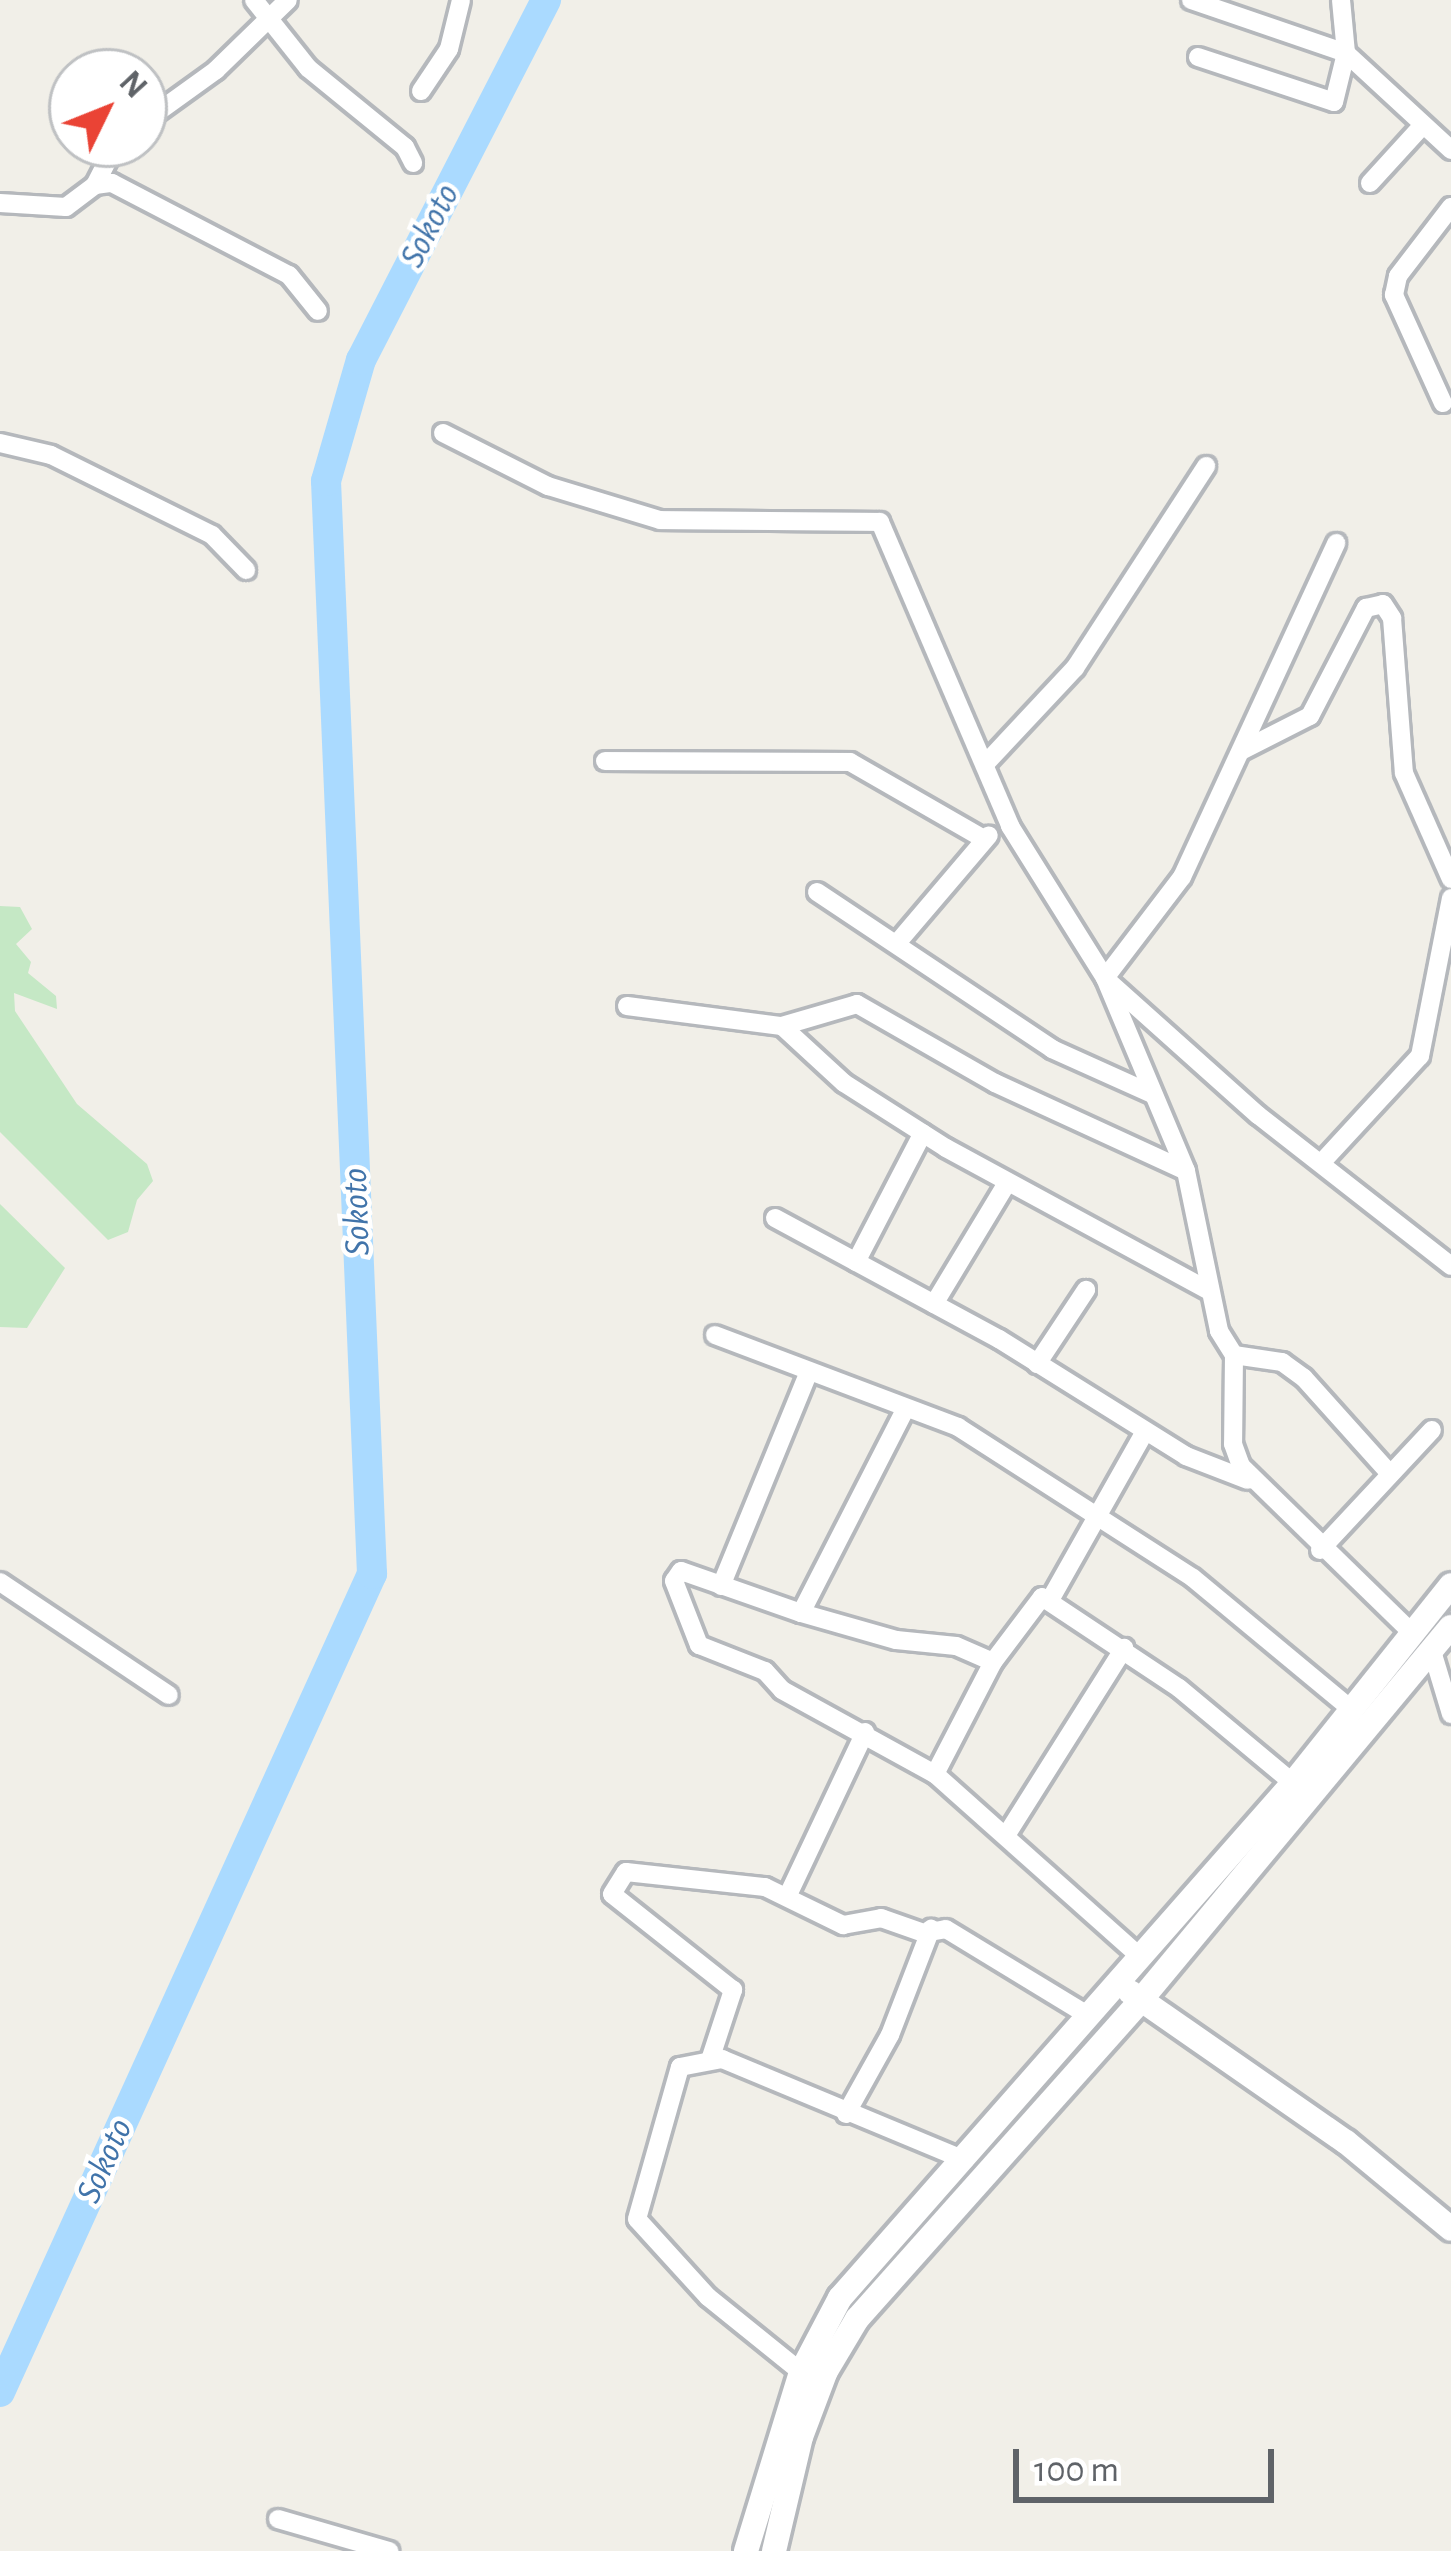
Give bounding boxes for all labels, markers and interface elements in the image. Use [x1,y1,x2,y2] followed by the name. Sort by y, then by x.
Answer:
[48,48,168,168] north arrow
[113,66,152,105] text: N
[391,177,469,275] water label: Sokoto
[334,1167,380,1257] water label: Sokoto
[67,2112,143,2210] water label: Sokoto
[1019,2425,1280,2499] scale bar
[1034,2452,1119,2488] text: 100 m

